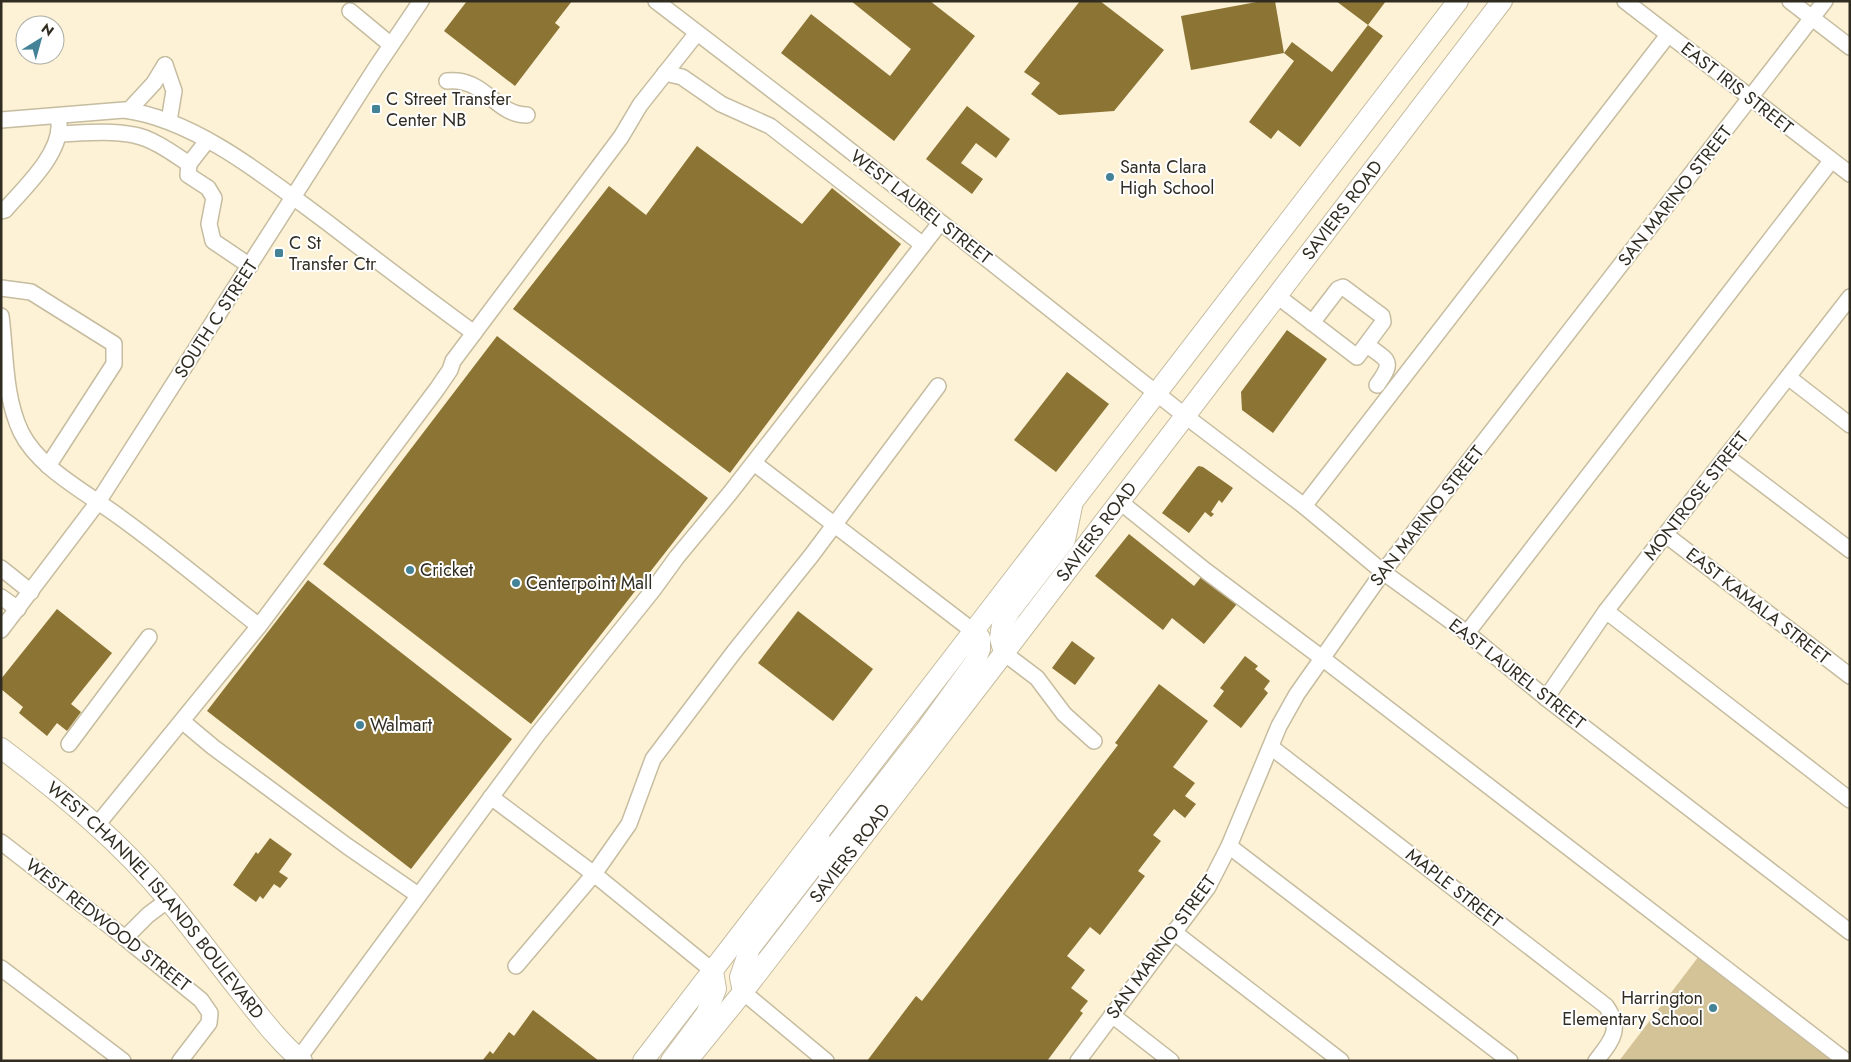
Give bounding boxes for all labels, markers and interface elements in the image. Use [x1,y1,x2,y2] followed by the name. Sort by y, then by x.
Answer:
[15,15,65,65] north arrow
[37,18,58,41] text: N
[1675,36,1799,141] street label: EAST IRIS STREET
[386,86,512,133] place label: C Street Transfer Center NB
[370,103,382,115] marker: C Street Transfer Center NB
[1612,120,1739,272] street label: SAN MARINO STREET
[845,143,998,271] street label: WEST LAUREL STREET
[1120,154,1214,201] place label: Santa Clara High School
[1296,155,1389,265] street label: SAVIERS ROAD
[1104,171,1116,183] marker: Santa Clara High School
[289,230,377,277] place label: C St Transfer Ctr
[273,247,285,259] marker: C St Transfer Ctr
[168,254,264,383] street label: SOUTH C STREET
[1637,426,1755,566] street label: MONTROSE STREET
[1364,440,1491,592] street label: SAN MARINO STREET
[1050,477,1143,587] street label: SAVIERS ROAD
[1681,541,1836,671] street label: EAST KAMALA STREET
[420,557,474,583] place label: Cricket
[404,564,416,576] marker: Cricket
[526,570,652,596] place label: Centerpoint Mall
[510,577,522,589] marker: Centerpoint Mall
[1443,612,1591,736] street label: EAST LAUREL STREET
[370,712,433,738] place label: Walmart
[354,719,366,731] marker: Walmart
[41,775,270,1025] street label: WEST CHANNEL ISLANDS BOULEVARD
[803,798,897,908] street label: SAVIERS ROAD
[1400,842,1508,934] street label: MAPLE STREET
[20,852,197,998] street label: WEST REDWOOD STREET
[1100,869,1222,1024] street label: SAN MARINO STREET
[1562,985,1703,1032] place label: Harrington Elementary School
[1707,1002,1719,1014] marker: Harrington Elementary School

